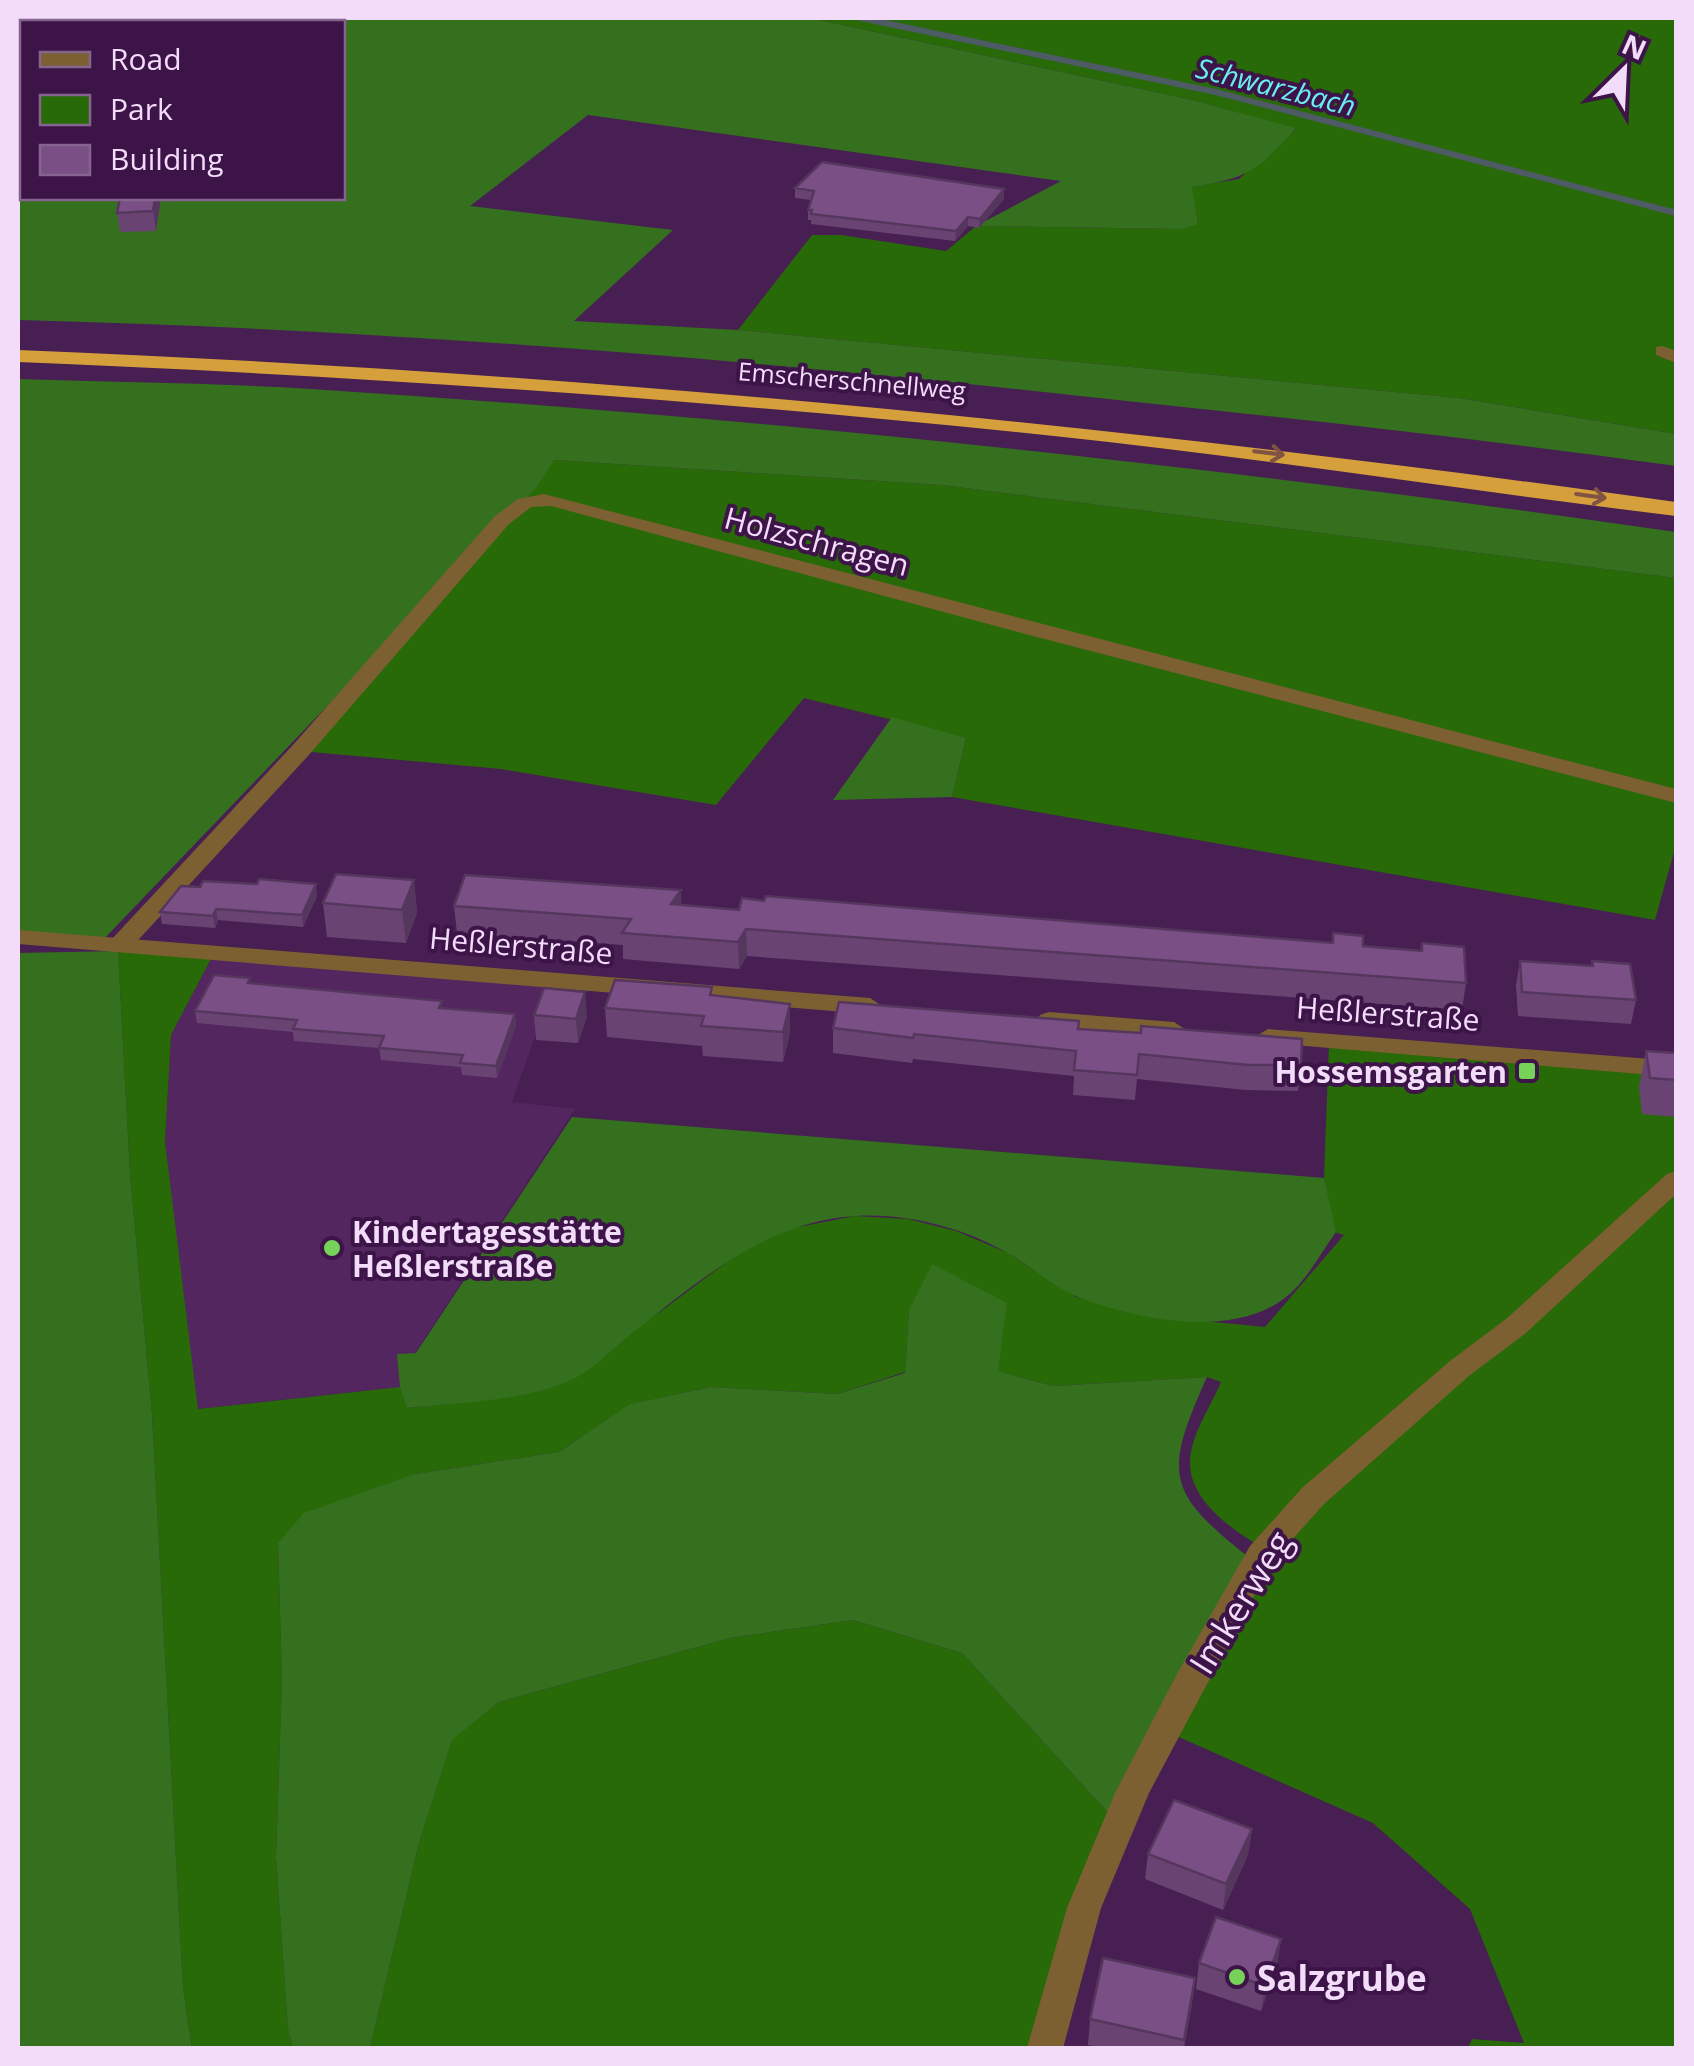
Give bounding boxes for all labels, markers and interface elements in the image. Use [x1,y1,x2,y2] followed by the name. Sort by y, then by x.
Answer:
[20,20,345,200] legend
[1574,20,1674,120] north arrow
[1616,24,1653,68] text: N
[110,38,182,79] text: Road
[1192,48,1360,124] water label: Schwarzbach
[110,88,173,129] text: Park
[110,138,224,179] text: Building
[737,353,968,407] street label: Emscherschnellweg
[1252,444,1284,463] one-way arrow
[1574,487,1607,506] one-way arrow
[720,497,914,585] street label: Holzschragen
[428,917,614,973] street label: Heßlerstraße
[1295,986,1481,1040] street label: Heßlerstraße
[1274,1051,1507,1092] place label: Hossemsgarten
[1516,1060,1538,1082] marker: Hossemsgarten
[352,1211,622,1286] place label: Kindertagesstätte Heßlerstraße
[321,1237,343,1259] marker: Kindertagesstätte Heßlerstraße
[1178,1522,1302,1682] street label: Imkerweg
[1257,1954,1427,2001] place label: Salzgrube
[1226,1966,1248,1988] marker: Salzgrube

